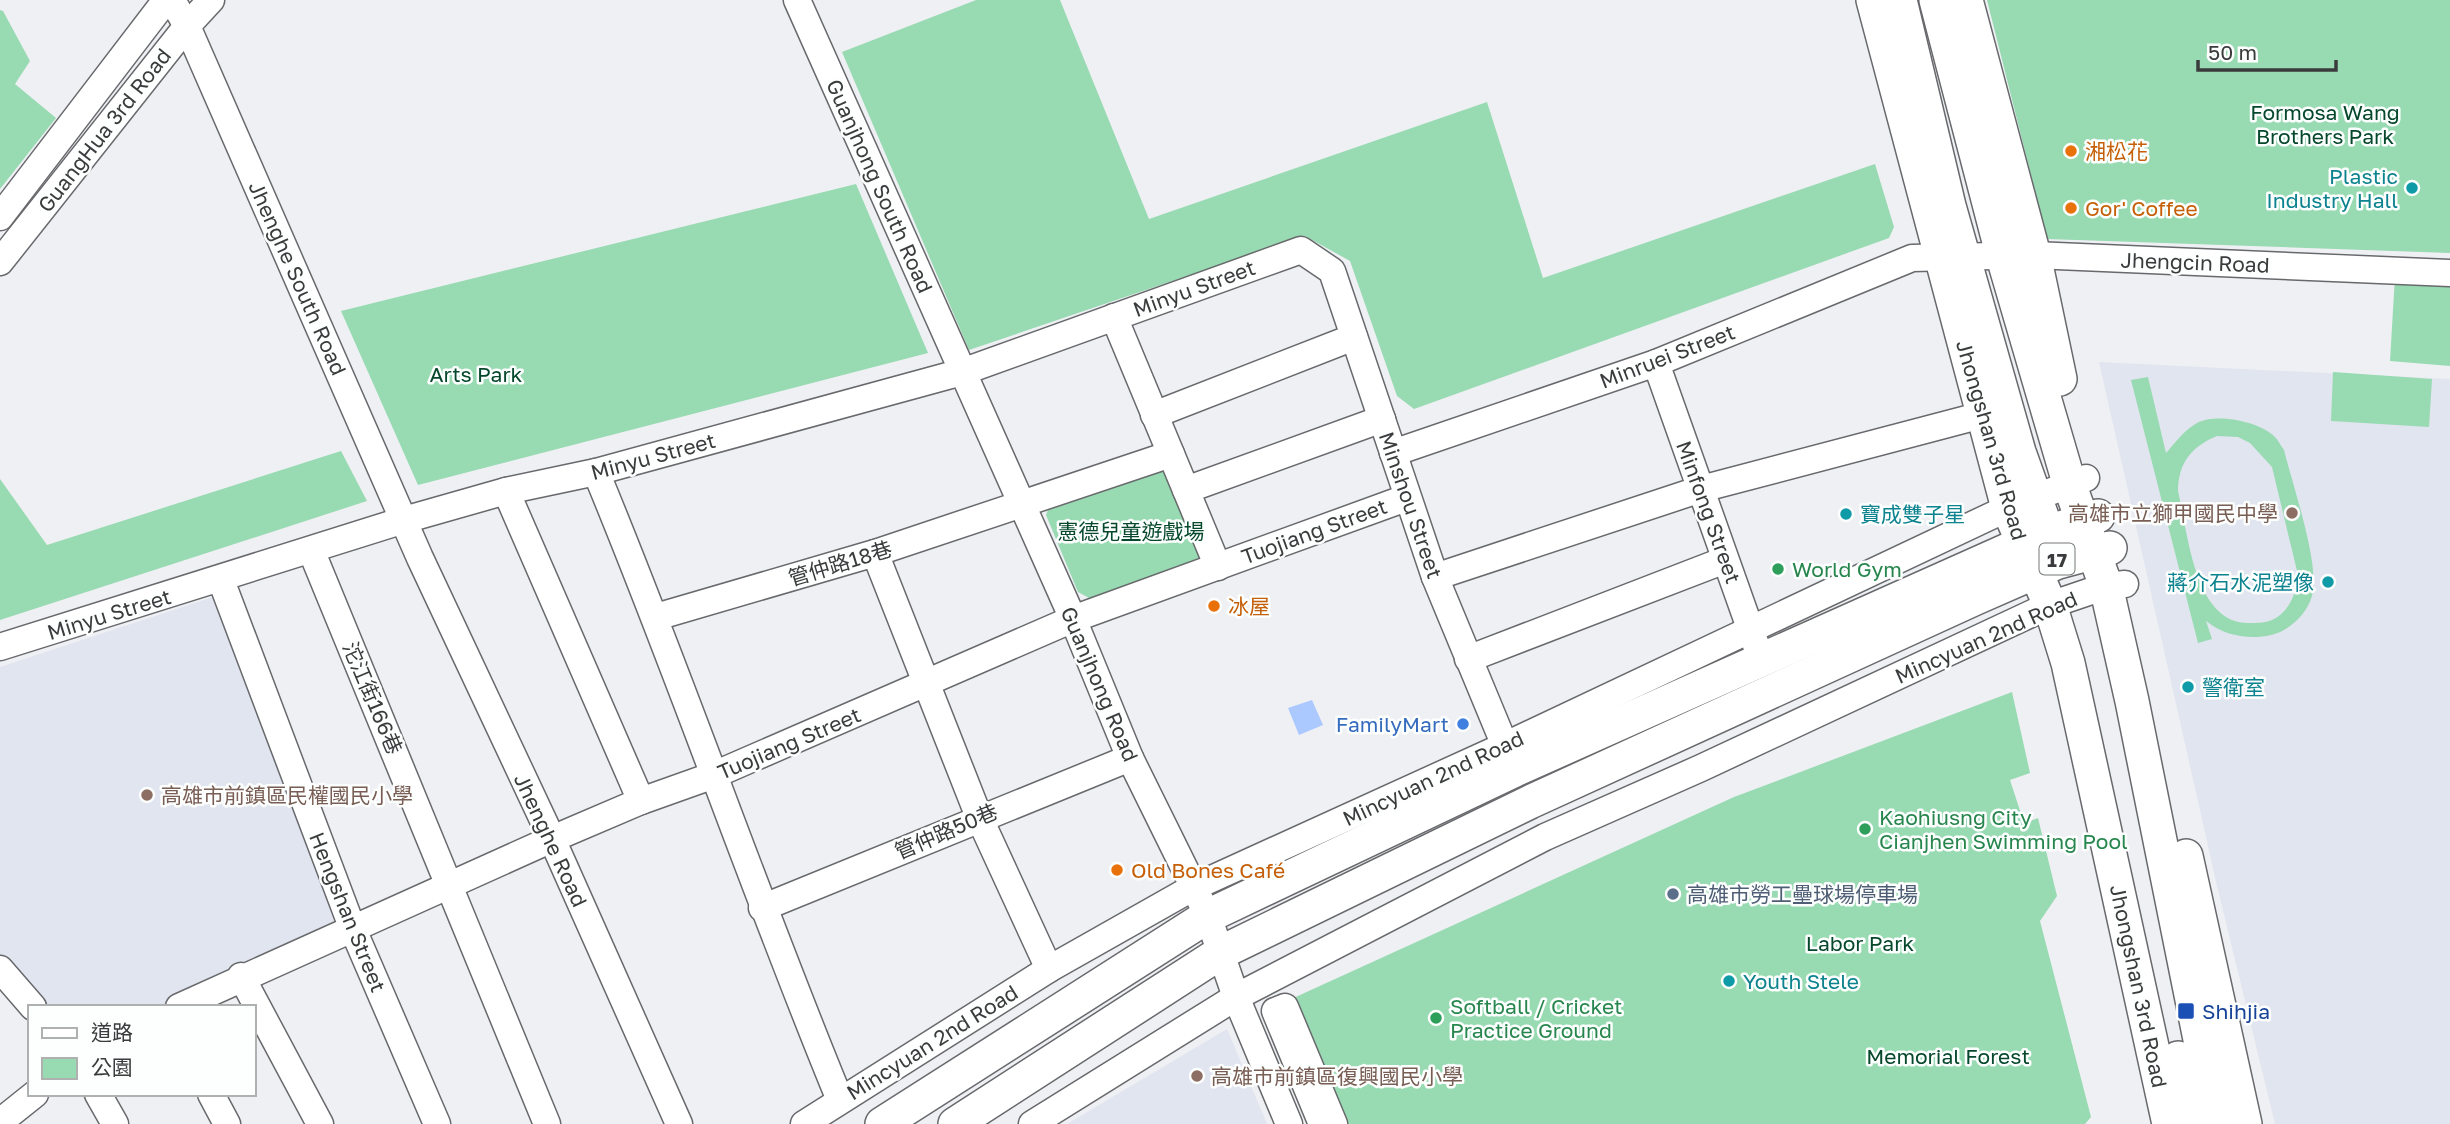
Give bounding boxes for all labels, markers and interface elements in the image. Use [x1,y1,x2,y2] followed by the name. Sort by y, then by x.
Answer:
[2198,28,2336,72] scale bar
[2208,39,2257,65] text: 50 m
[32,43,176,217] street label: GuangHua 3rd Road
[821,75,939,297] street label: Guanjhong South Road
[2250,99,2400,149] park label: Formosa Wang Brothers Park
[2085,138,2148,164] place label: 湘松花
[2063,143,2079,159] marker: 湘松花
[2266,163,2398,213] place label: Plastic Industry Hall
[243,177,353,379] street label: Jhenghe South Road
[2404,180,2420,196] marker: Plastic Industry Hall
[2085,195,2198,221] place label: Gor' Coffee
[2063,200,2079,216] marker: Gor' Coffee
[2120,246,2270,278] street label: Jhengcin Road
[1129,254,1259,322] street label: Minyu Street
[1596,318,1738,394] street label: Minruei Street
[1951,337,2033,543] street label: Jhongshan 3rd Road
[430,361,523,387] park label: Arts Park
[588,427,718,485] street label: Minyu Street
[1374,428,1448,582] street label: Minshou Street
[1671,437,1747,587] street label: Minfong Street
[1238,493,1390,569] street label: Tuojiang Street
[2068,500,2278,526] place label: 高雄市立獅甲國民中學
[1860,501,1965,527] place label: 寶成雙子星
[2284,505,2300,521] marker: 高雄市立獅甲國民中學
[1838,506,1854,522] marker: 寶成雙子星
[1058,518,1205,544] park label: 憲德兒童遊戲場
[785,535,895,591] street label: 管仲路18巷
[2039,544,2074,574] road number: 17
[1792,556,1902,582] place label: World Gym
[1770,561,1786,577] marker: World Gym
[2167,569,2314,595] place label: 蔣介石水泥塑像
[2320,574,2336,590] marker: 蔣介石水泥塑像
[44,583,174,645] street label: Minyu Street
[1891,585,2081,689] street label: Mincyuan 2nd Road
[1228,593,1270,619] place label: 冰屋
[1206,598,1222,614] marker: 冰屋
[1056,603,1144,765] street label: Guanjhong Road
[338,638,408,758] street label: 沱江街166巷
[2202,674,2265,700] place label: 警衛室
[2180,679,2196,695] marker: 警衛室
[714,701,864,785] street label: Tuojiang Street
[1336,711,1449,737] place label: FamilyMart
[1455,716,1471,732] marker: FamilyMart
[1338,725,1528,831] street label: Mincyuan 2nd Road
[509,769,593,911] street label: Jhenghe Road
[161,782,413,808] place label: 高雄市前鎮區民權國民小學
[139,787,155,803] marker: 高雄市前鎮區民權國民小學
[891,798,1001,864] street label: 管仲路50巷
[1879,804,2128,854] place label: Kaohiusng City Cianjhen Swimming Pool
[1857,821,1873,837] marker: Kaohiusng City Cianjhen Swimming Pool
[304,828,392,996] street label: Hengshan Street
[1131,857,1285,883] place label: Old Bones Café
[1109,862,1125,878] marker: Old Bones Café
[1687,881,1918,907] place label: 高雄市勞工壘球場停車場
[2105,882,2173,1090] street label: Jhongshan 3rd Road
[1665,886,1681,902] marker: 高雄市勞工壘球場停車場
[1806,930,1914,956] park label: Labor Park
[1743,968,1859,994] place label: Youth Stele
[1721,973,1737,989] marker: Youth Stele
[842,979,1022,1105] street label: Mincyuan 2nd Road
[1450,993,1622,1043] place label: Softball / Cricket Practice Ground
[2202,998,2270,1024] place label: Shihjia
[2176,1001,2196,1021] marker: Shihjia
[28,1005,256,1096] legend
[1428,1010,1444,1026] marker: Softball / Cricket Practice Ground
[91,1019,133,1045] text: 道路
[1866,1043,2030,1069] park label: Memorial Forest
[91,1054,133,1080] text: 公園
[1211,1063,1463,1089] place label: 高雄市前鎮區復興國民小學
[1189,1068,1205,1084] marker: 高雄市前鎮區復興國民小學

